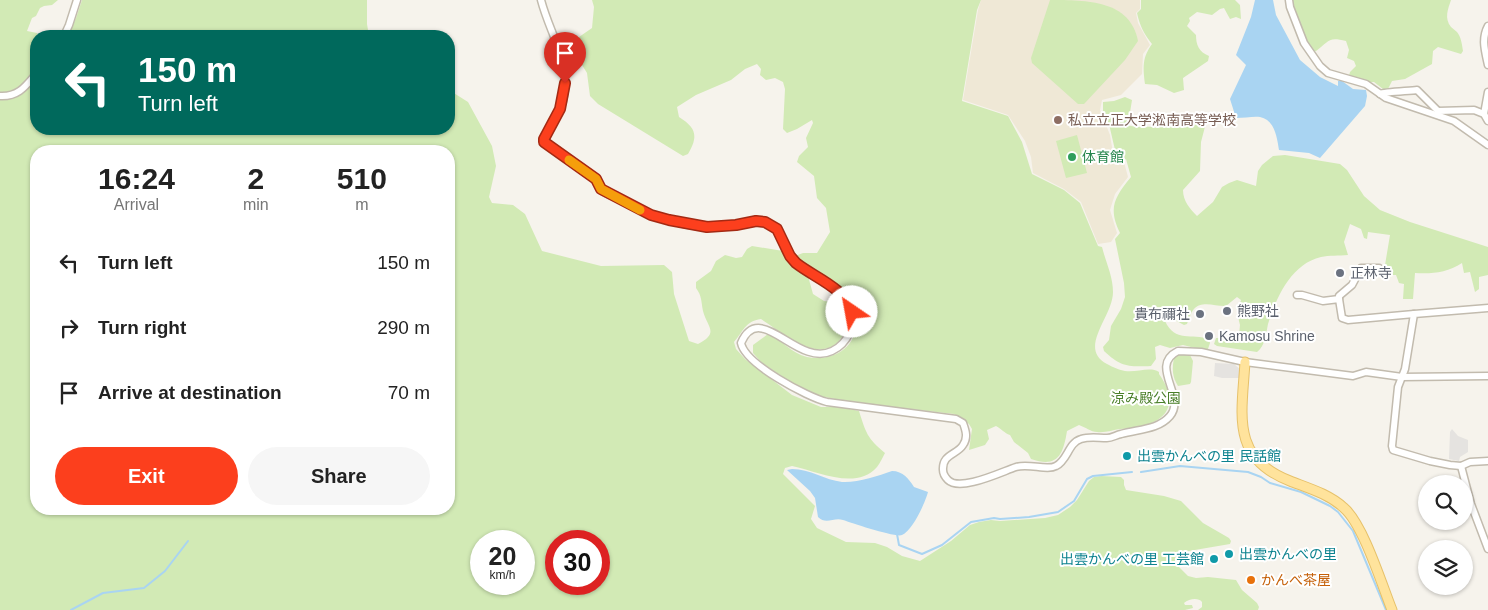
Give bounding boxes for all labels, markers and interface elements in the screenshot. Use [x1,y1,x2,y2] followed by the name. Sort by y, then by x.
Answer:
[544,32,586,83] pin
[551,39,579,67] icon: arrive
[55,50,120,115] icon: left
[138,50,237,89] text: 150 m
[138,91,218,116] text: Turn left
[1068,112,1236,128] place label: 私立立正大学淞南高等学校
[1052,114,1064,126] marker: 私立立正大学淞南高等学校
[1082,149,1124,165] place label: 体育館
[1066,151,1078,163] marker: 体育館
[98,162,175,195] text: 16:24
[247,162,264,195] text: 2
[337,162,387,195] text: 510
[114,196,159,213] text: Arrival
[243,196,269,213] text: min
[355,196,368,213] text: m
[55,249,83,277] icon: left
[98,252,173,273] text: Turn left
[377,252,430,273] text: 150 m
[1350,265,1392,281] place label: 正林寺
[1334,267,1346,279] marker: 正林寺
[825,285,877,337] position arrow
[1237,303,1279,319] place label: 熊野社
[1221,305,1233,317] marker: 熊野社
[1134,306,1190,322] place label: 貴布禰社
[1194,308,1206,320] marker: 貴布禰社
[55,314,83,342] icon: right
[98,317,186,338] text: Turn right
[377,317,430,338] text: 290 m
[1219,328,1315,344] place label: Kamosu Shrine
[1203,330,1215,342] marker: Kamosu Shrine
[55,379,83,407] icon: arrive
[98,382,282,403] text: Arrive at destination
[388,382,430,403] text: 70 m
[1111,390,1181,406] park label: 涼み殿公園
[55,447,238,505] button: Exit
[248,447,430,505] button: Share
[1137,448,1281,464] place label: 出雲かんべの里 民話館
[1121,450,1133,462] marker: 出雲かんべの里 民話館
[1418,475,1473,595] map controls
[1418,475,1473,530] button: search
[545,530,610,595] speed limit sign: 30
[1418,540,1473,595] button: layers
[489,542,516,570] text: 20
[1239,546,1337,562] place label: 出雲かんべの里
[1223,548,1235,560] marker: 出雲かんべの里
[1060,551,1204,567] place label: 出雲かんべの里 工芸館
[1208,553,1220,565] marker: 出雲かんべの里 工芸館
[489,568,516,582] text: km/h
[1261,572,1331,588] place label: かんべ茶屋
[1245,574,1257,586] marker: かんべ茶屋

